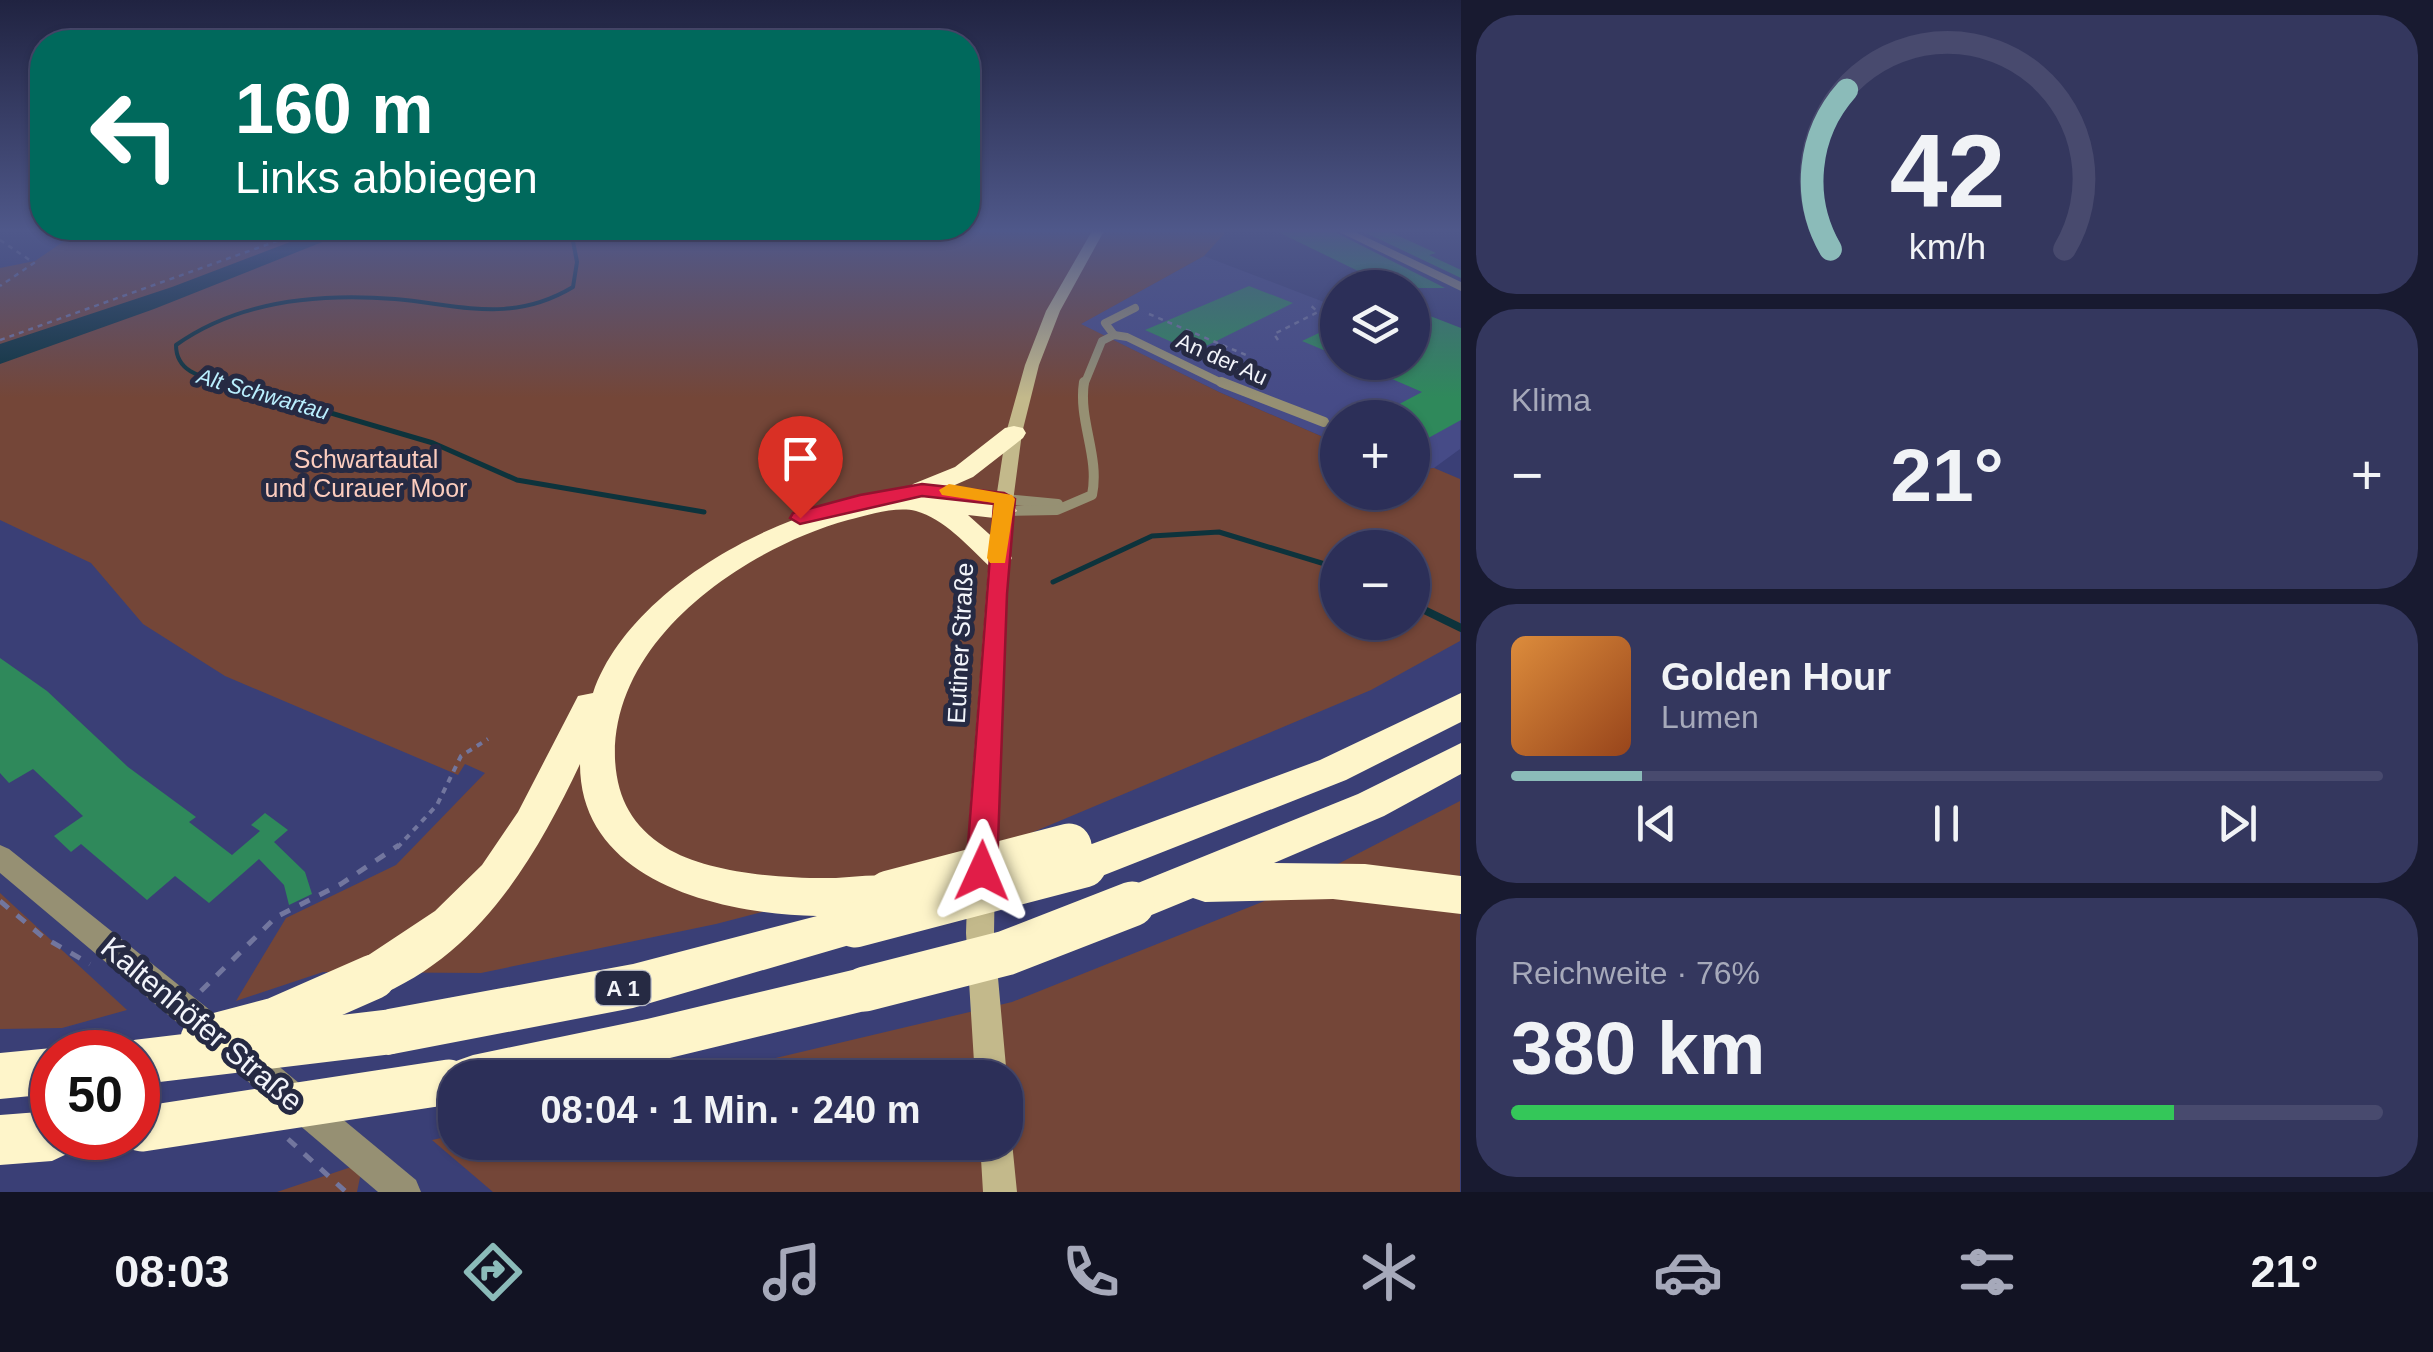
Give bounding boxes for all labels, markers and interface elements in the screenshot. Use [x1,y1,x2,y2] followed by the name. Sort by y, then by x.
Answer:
[70,70,200,200] icon: left
[235,70,433,148] text: 160 m
[1889,113,2005,229] text: 42
[235,152,538,203] text: Links abbiegen
[1908,227,1986,267] text: km/h
[1320,270,1430,640] map controls
[1320,270,1430,380] button: layers
[1173,328,1271,390] street label: An der Au
[192,363,332,425] water label: Alt Schwartau
[1511,382,1591,418] text: Klima
[1320,400,1430,510] button: +
[758,416,843,519] pin
[773,431,828,486] icon: arrive
[1890,433,2004,517] text: 21°
[1511,444,1543,506] text: −
[2351,444,2383,506] text: +
[265,445,467,502] park label: Schwartautal und Curauer Moor
[1320,530,1430,640] button: −
[942,562,978,724] street label: Eutiner Straße
[1661,656,1891,698] text: Golden Hour
[1661,699,1759,735] text: Lumen
[1629,796,1684,851] icon: previous
[1919,796,1974,851] icon: pause
[2210,796,2265,851] icon: next
[930,819,1034,923] position arrow
[95,930,309,1118] street label: Kaltenhöfer Straße
[1511,955,1760,991] text: Reichweite · 76%
[596,971,650,1005] road number: A 1
[1511,1006,1765,1090] text: 380 km
[30,1030,160,1160] speed limit sign: 50
[540,1089,921,1131] text: 08:04 · 1 Min. · 240 m
[458,1237,528,1307] icon: directions
[757,1237,827,1307] icon: music
[1056,1237,1126,1307] icon: phone
[1354,1237,1424,1307] icon: climate
[1653,1237,1723,1307] icon: car
[1952,1237,2022,1307] icon: filters
[114,1246,229,1297] text: 08:03
[2250,1246,2319,1297] text: 21°

